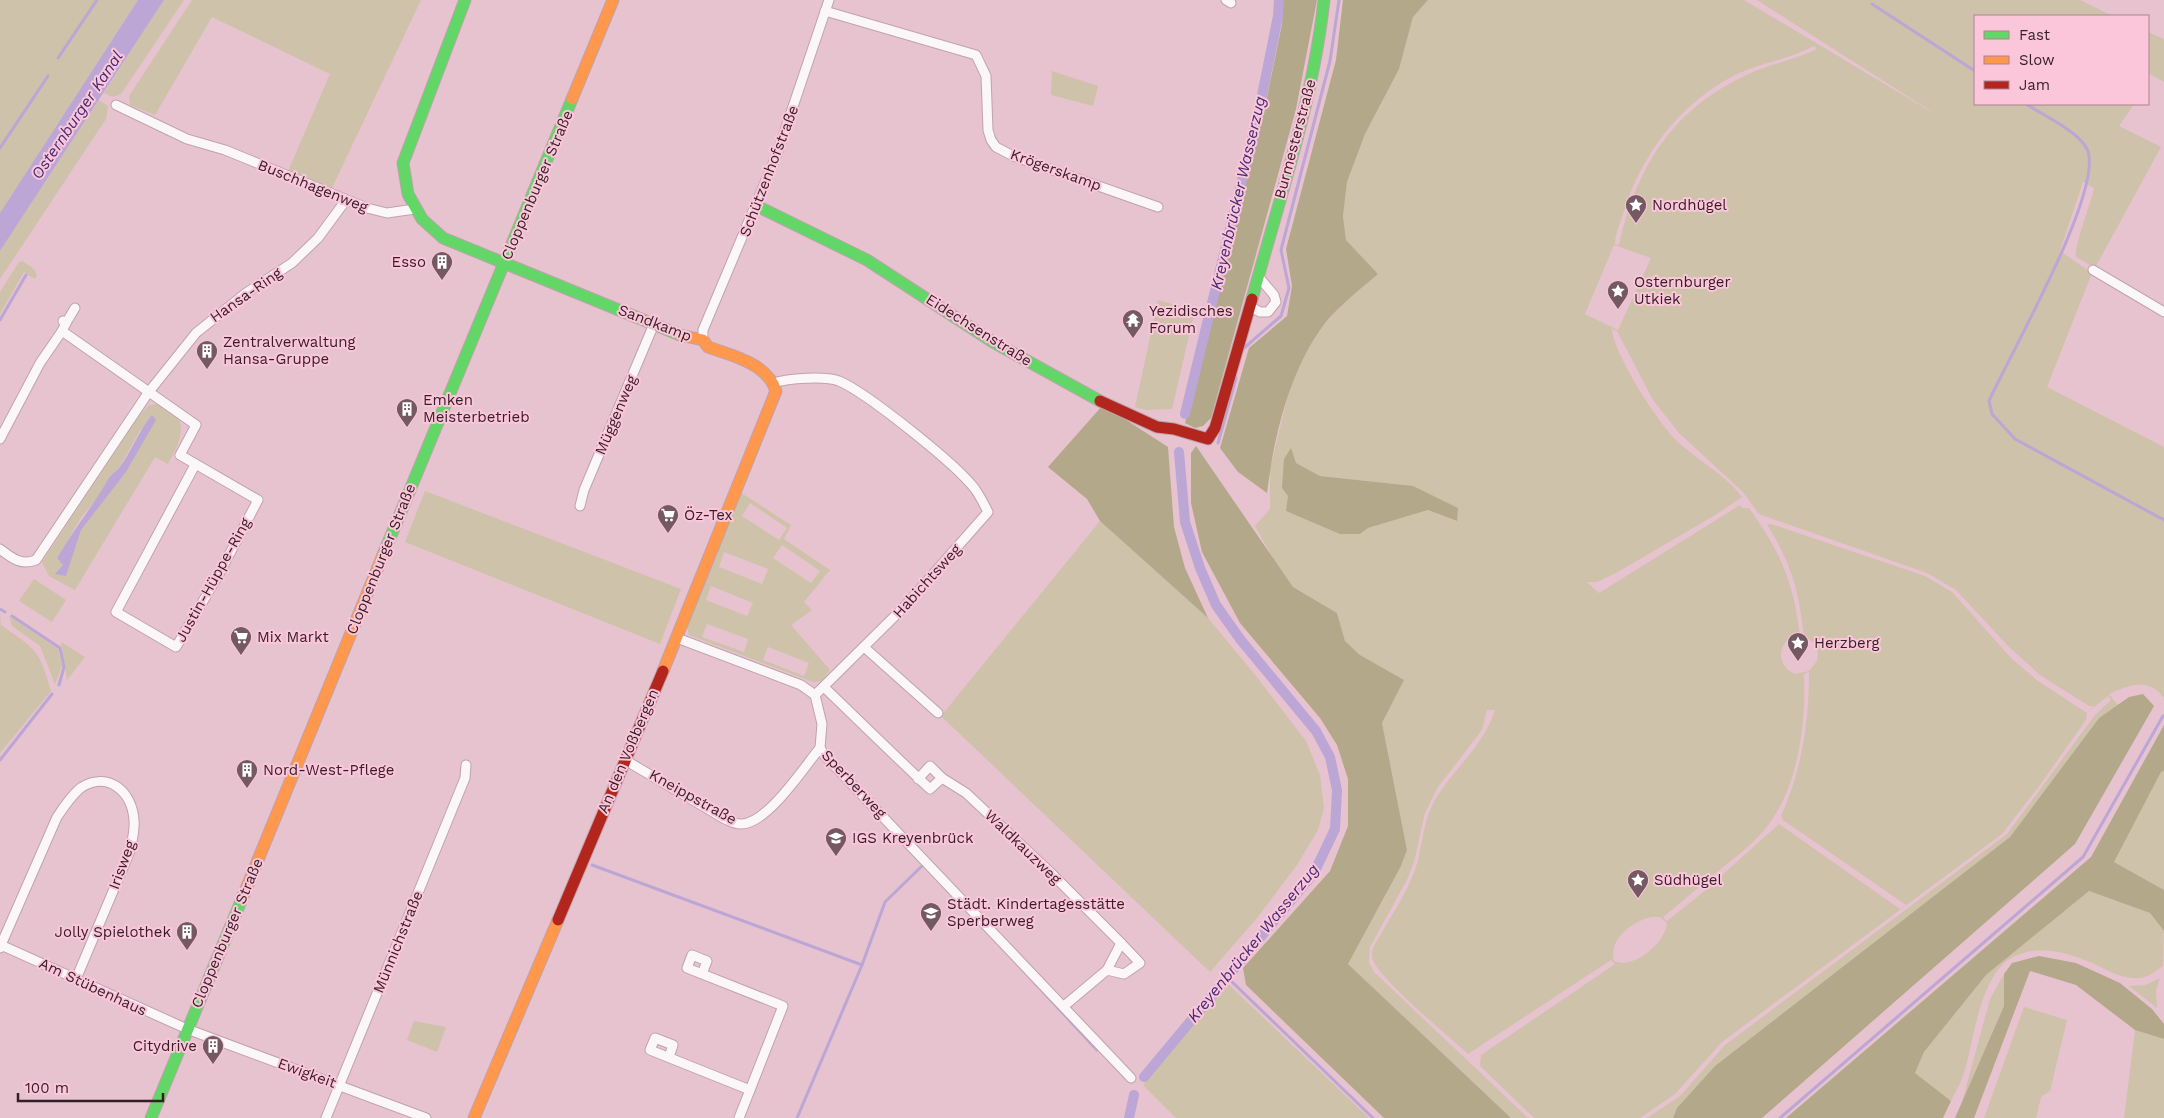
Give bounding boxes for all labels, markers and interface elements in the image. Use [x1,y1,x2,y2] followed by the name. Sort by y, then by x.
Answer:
[1974,15,2149,105] legend
[2019,26,2051,44] text: Fast
[27,47,127,183] water label: Osternburger Kanal
[2019,51,2055,69] text: Slow
[2019,76,2050,94] text: Jam
[1270,77,1320,201] street label: Burmesterstraße
[1206,94,1270,292] water label: Kreyenbrücker Wasserzug
[736,103,802,239] street label: Schützenhofstraße
[497,107,577,263] street label: Cloppenburger Straße
[1008,145,1104,195] street label: Krögerskamp
[255,156,371,216] street label: Buschhagenweg
[1624,193,1648,224] place icon: Nordhügel
[1652,196,1727,214] place label: Nordhügel
[430,250,454,281] building icon: Esso
[392,253,426,271] place label: Esso
[207,264,285,326] street label: Hansa-Ring
[1634,273,1731,308] place label: Osternburger Utkiek
[1606,279,1630,310] place icon: Osternburger Utkiek
[923,290,1035,370] street label: Eidechsenstraße
[616,301,694,345] street label: Sandkamp
[1149,302,1233,337] place label: Yezidisches Forum
[1121,308,1145,339] temple icon: Yezidisches Forum
[223,333,355,368] place label: Zentralverwaltung Hansa-Gruppe
[195,339,219,370] building icon: Zentralverwaltung Hansa-Gruppe
[591,373,641,457] street label: Müggenweg
[423,391,530,426] place label: Emken Meisterbetrieb
[395,397,419,428] building icon: Emken Meisterbetrieb
[343,481,419,637] street label: Cloppenburger Straße
[656,503,680,534] supermarket icon: Öz-Tex
[684,506,733,524] place label: Öz-Tex
[171,515,255,645] street label: Justin-Hüppe-Ring
[889,540,965,622] street label: Habichtsweg
[229,625,253,656] supermarket icon: Mix Markt
[257,628,329,646] place label: Mix Markt
[1786,631,1810,662] place icon: Herzberg
[1814,634,1879,652] place label: Herzberg
[594,686,662,816] street label: An den Voßbergen
[818,746,890,822] street label: Sperberweg
[235,758,259,789] building icon: Nord-West-Pflege
[263,761,394,779] place label: Nord-West-Pflege
[646,766,740,828] street label: Kneippstraße
[981,806,1065,888] street label: Waldkauzweg
[824,826,848,857] school or university icon: IGS Kreyenbrück
[852,829,974,847] place label: IGS Kreyenbrück
[105,838,139,892] street label: Irisweg
[187,855,267,1011] street label: Cloppenburger Straße
[1183,860,1323,1026] water label: Kreyenbrücker Wasserzug
[1626,868,1650,899] place icon: Südhügel
[1654,871,1722,889] place label: Südhügel
[369,888,427,996] street label: Münnichstraße
[947,895,1125,930] place label: Städt. Kindertagesstätte Sperberweg
[919,901,943,932] school or university icon: Städt. Kindertagesstätte Sperberweg
[175,920,199,951] building icon: Jolly Spielothek
[55,923,171,941] place label: Jolly Spielothek
[36,954,150,1020] street label: Am Stübenhaus
[201,1034,225,1065] building icon: Citydrive
[133,1037,197,1055] place label: Citydrive
[275,1054,339,1092] street label: Ewigkeit
[18,1070,162,1102] scale bar
[25,1079,69,1097] text: 100 m

